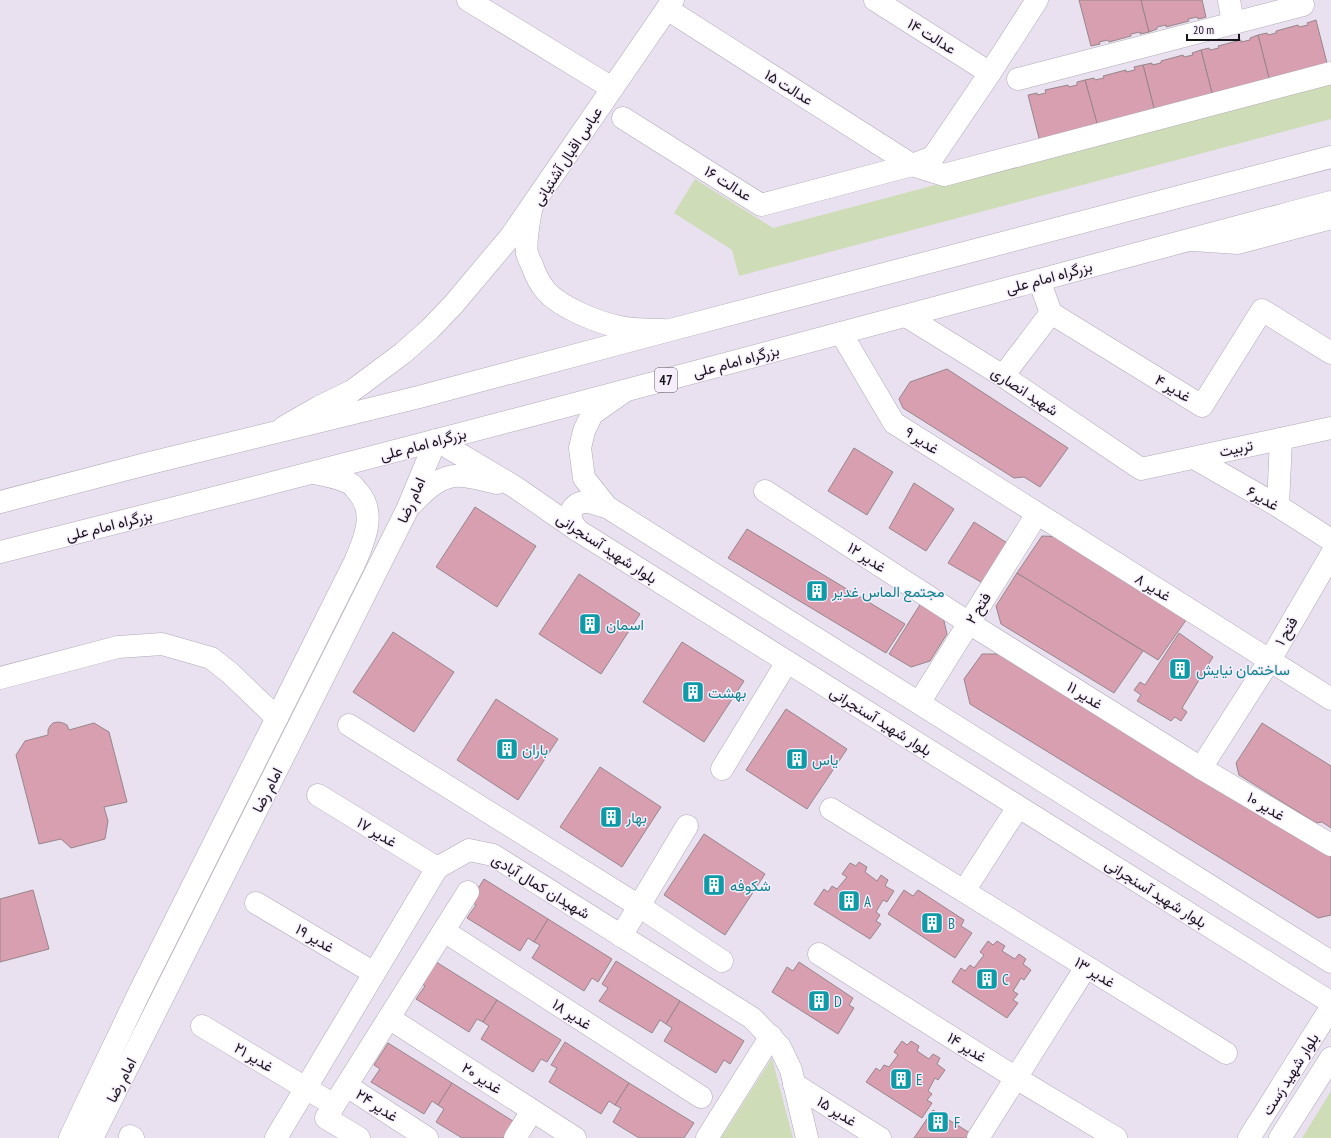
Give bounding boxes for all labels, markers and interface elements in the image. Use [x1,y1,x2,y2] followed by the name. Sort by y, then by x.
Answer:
[904,14,960,58] street label: عدالت ۱۴
[1187,16,1239,42] scale bar
[1193,22,1214,37] text: 20 m
[761,65,817,109] street label: عدالت ۱۵
[528,103,607,210] street label: عباس اقبال آشتیانی
[701,161,755,205] street label: عدالت ۱۶
[1004,256,1095,299] street label: بزرگراه امام علی
[691,340,782,383] street label: بزرگراه امام علی
[987,362,1062,421] street label: شهید انصاری
[655,368,677,392] road number: 47
[1152,370,1195,406] street label: غدیر ۴
[901,422,943,458] street label: غدیر ۹
[378,423,469,466] street label: بزرگراه امام علی
[1217,435,1255,461] street label: تربیت
[393,474,430,526] street label: امام رضا
[1243,481,1283,515] street label: غدیر۶
[64,505,155,546] street label: بزرگراه امام علی
[552,508,661,589] street label: بلوار شهید آسنجرانی
[844,538,890,577] street label: غدیر ۱۲
[1132,569,1175,605] street label: غدیر ۸
[804,578,830,604] building icon: مجتمع الماس غدیر
[831,582,944,603] place label: مجتمع الماس غدیر
[961,589,997,628] street label: فتح ۲
[577,611,603,637] building icon: اسمان
[1270,613,1304,650] street label: فتح ۱
[606,615,644,634] place label: اسمان
[1167,656,1193,682] building icon: ساختمان نیایش
[1196,660,1290,680] place label: ساختمان نیایش
[1064,677,1107,713] street label: غدیر ۱۱
[680,679,706,705] building icon: بهشت
[826,682,935,761] street label: بلوار شهید آسنجرانی
[708,683,747,702] place label: بهشت
[494,736,520,762] building icon: باران
[522,740,548,759] place label: باران
[784,746,810,772] building icon: یاس
[812,750,838,770] place label: یاس
[248,764,287,816] street label: امام رضا
[1244,787,1288,825] street label: غدیر ۱۰
[598,804,624,830] building icon: بهار
[625,808,647,827] place label: بهار
[354,813,401,851] street label: غدیر ۱۷
[488,849,594,924] street label: شهیدان کمال آبادی
[1101,854,1210,933] street label: بلوار شهید آسنجرانی
[701,872,727,898] building icon: شکوفه
[730,876,771,895] place label: شکوفه
[836,888,862,914] building icon: A
[864,892,872,911] place label: A
[919,910,945,936] building icon: B
[948,914,955,933] place label: B
[292,919,338,957] street label: غدیر ۱۹
[1071,952,1119,992] street label: غدیر ۱۳
[974,966,1000,992] building icon: C
[1002,970,1009,989] place label: C
[806,988,832,1014] building icon: D
[834,992,842,1011] place label: D
[549,994,595,1034] street label: غدیر ۱۸
[944,1028,990,1067] street label: غدیر ۱۴
[1257,1029,1323,1119] street label: بلوار شهید رَست
[231,1038,277,1076] street label: غدیر ۲۱
[102,1054,141,1106] street label: امام رضا
[458,1058,506,1098] street label: غدیر ۲۰
[888,1066,914,1092] building icon: E
[916,1070,922,1089] place label: E
[352,1084,402,1126] street label: غدیر ۲۴
[814,1092,860,1131] street label: غدیر ۱۵
[925,1109,951,1135] building icon: F
[954,1113,960,1132] place label: F

